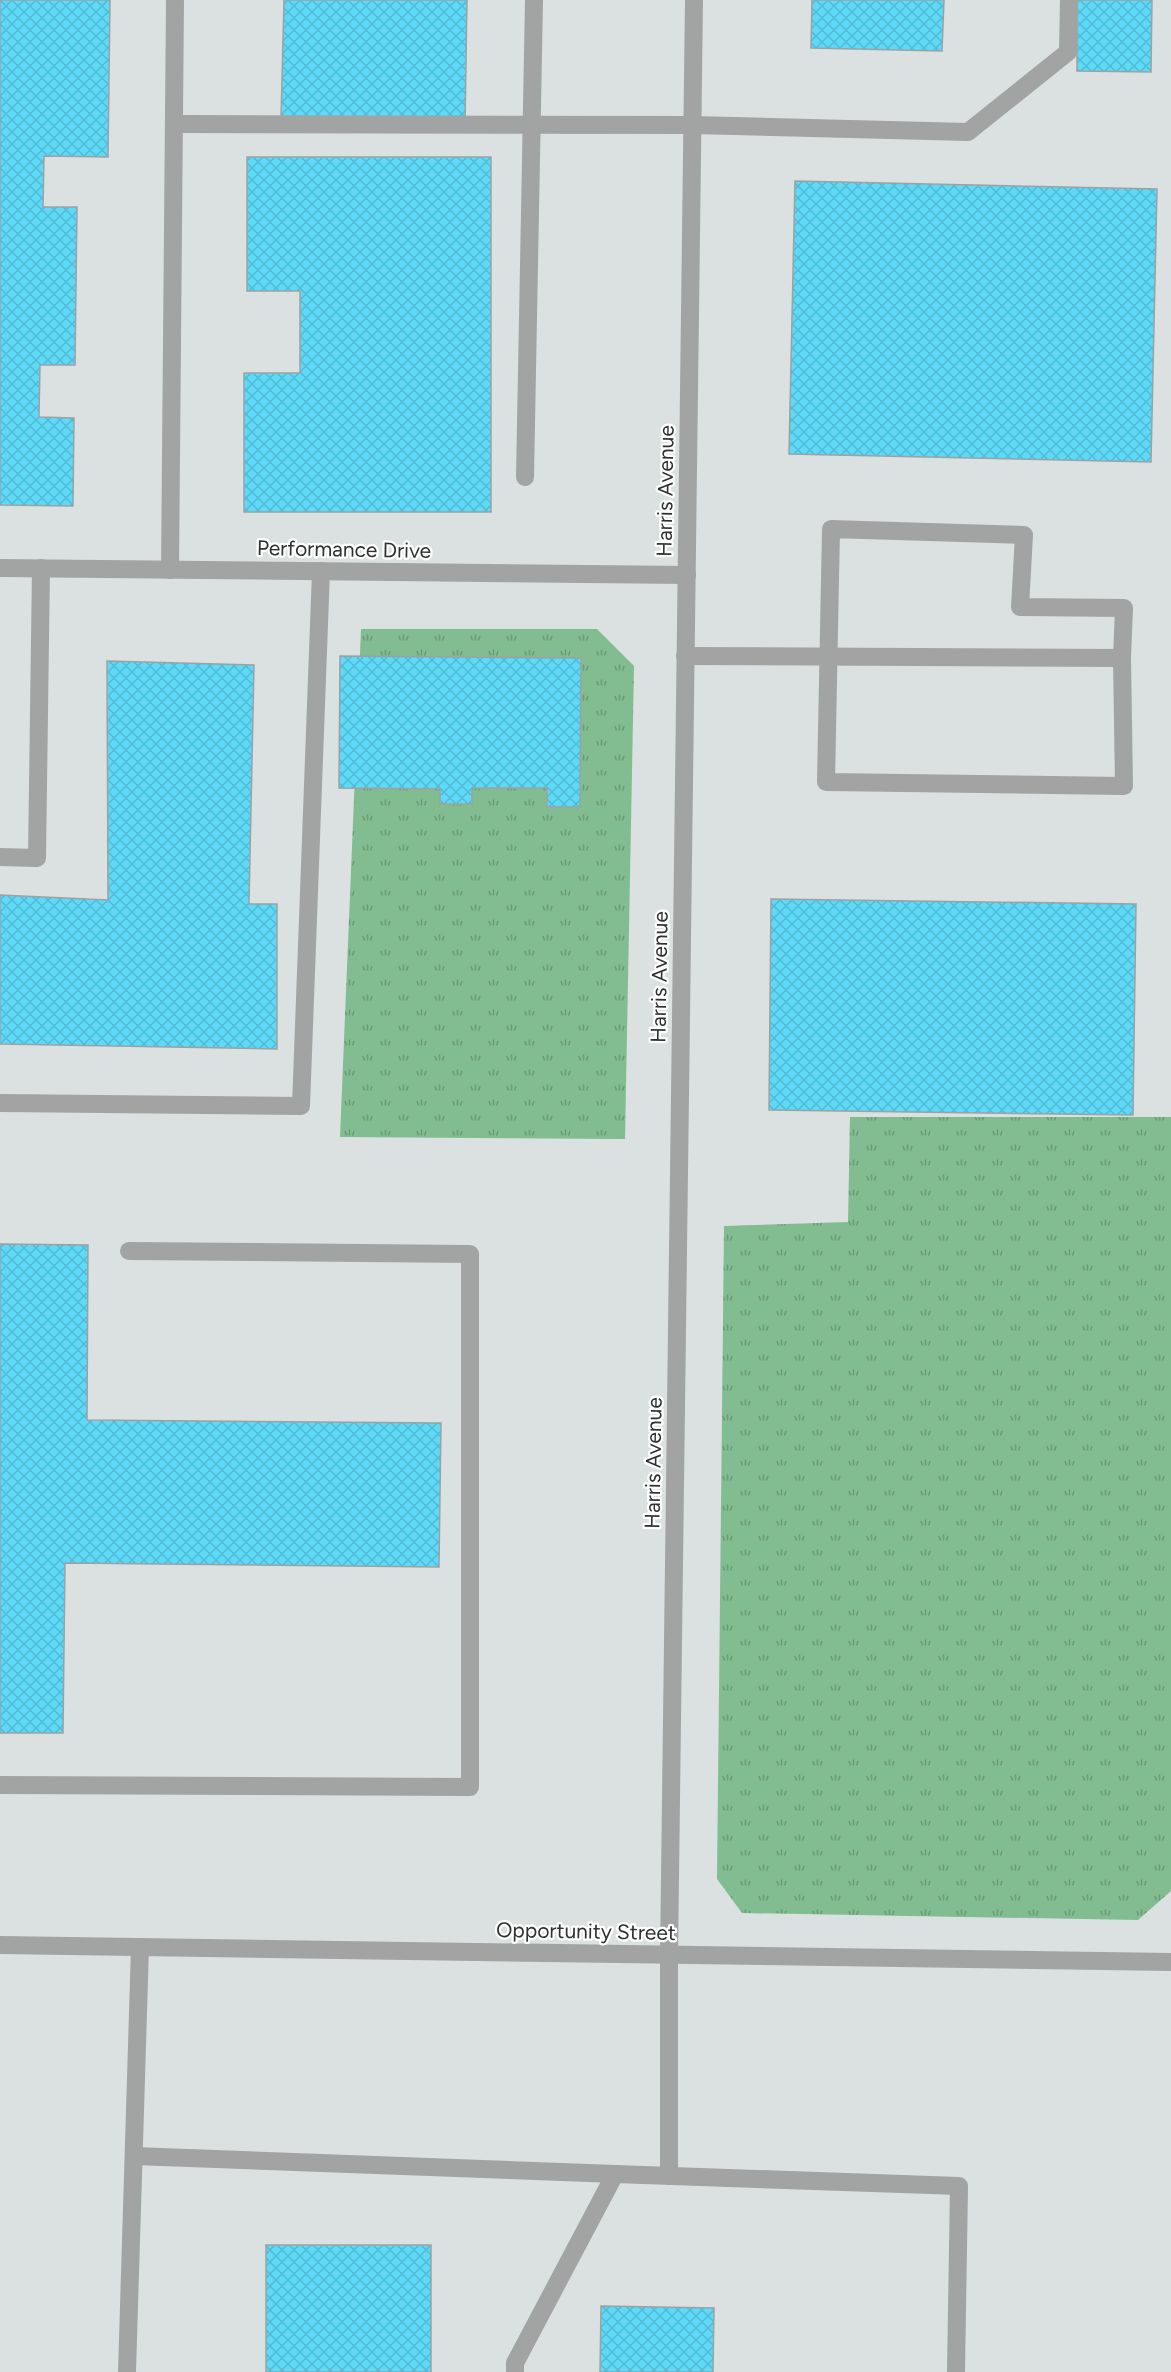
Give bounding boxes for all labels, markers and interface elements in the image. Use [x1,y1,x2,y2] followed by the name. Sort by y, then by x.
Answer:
[651,425,679,557] street label: Harris Avenue
[257,535,431,563] street label: Performance Drive
[645,911,673,1043] street label: Harris Avenue
[639,1397,667,1529] street label: Harris Avenue
[496,1917,676,1945] street label: Opportunity Street

